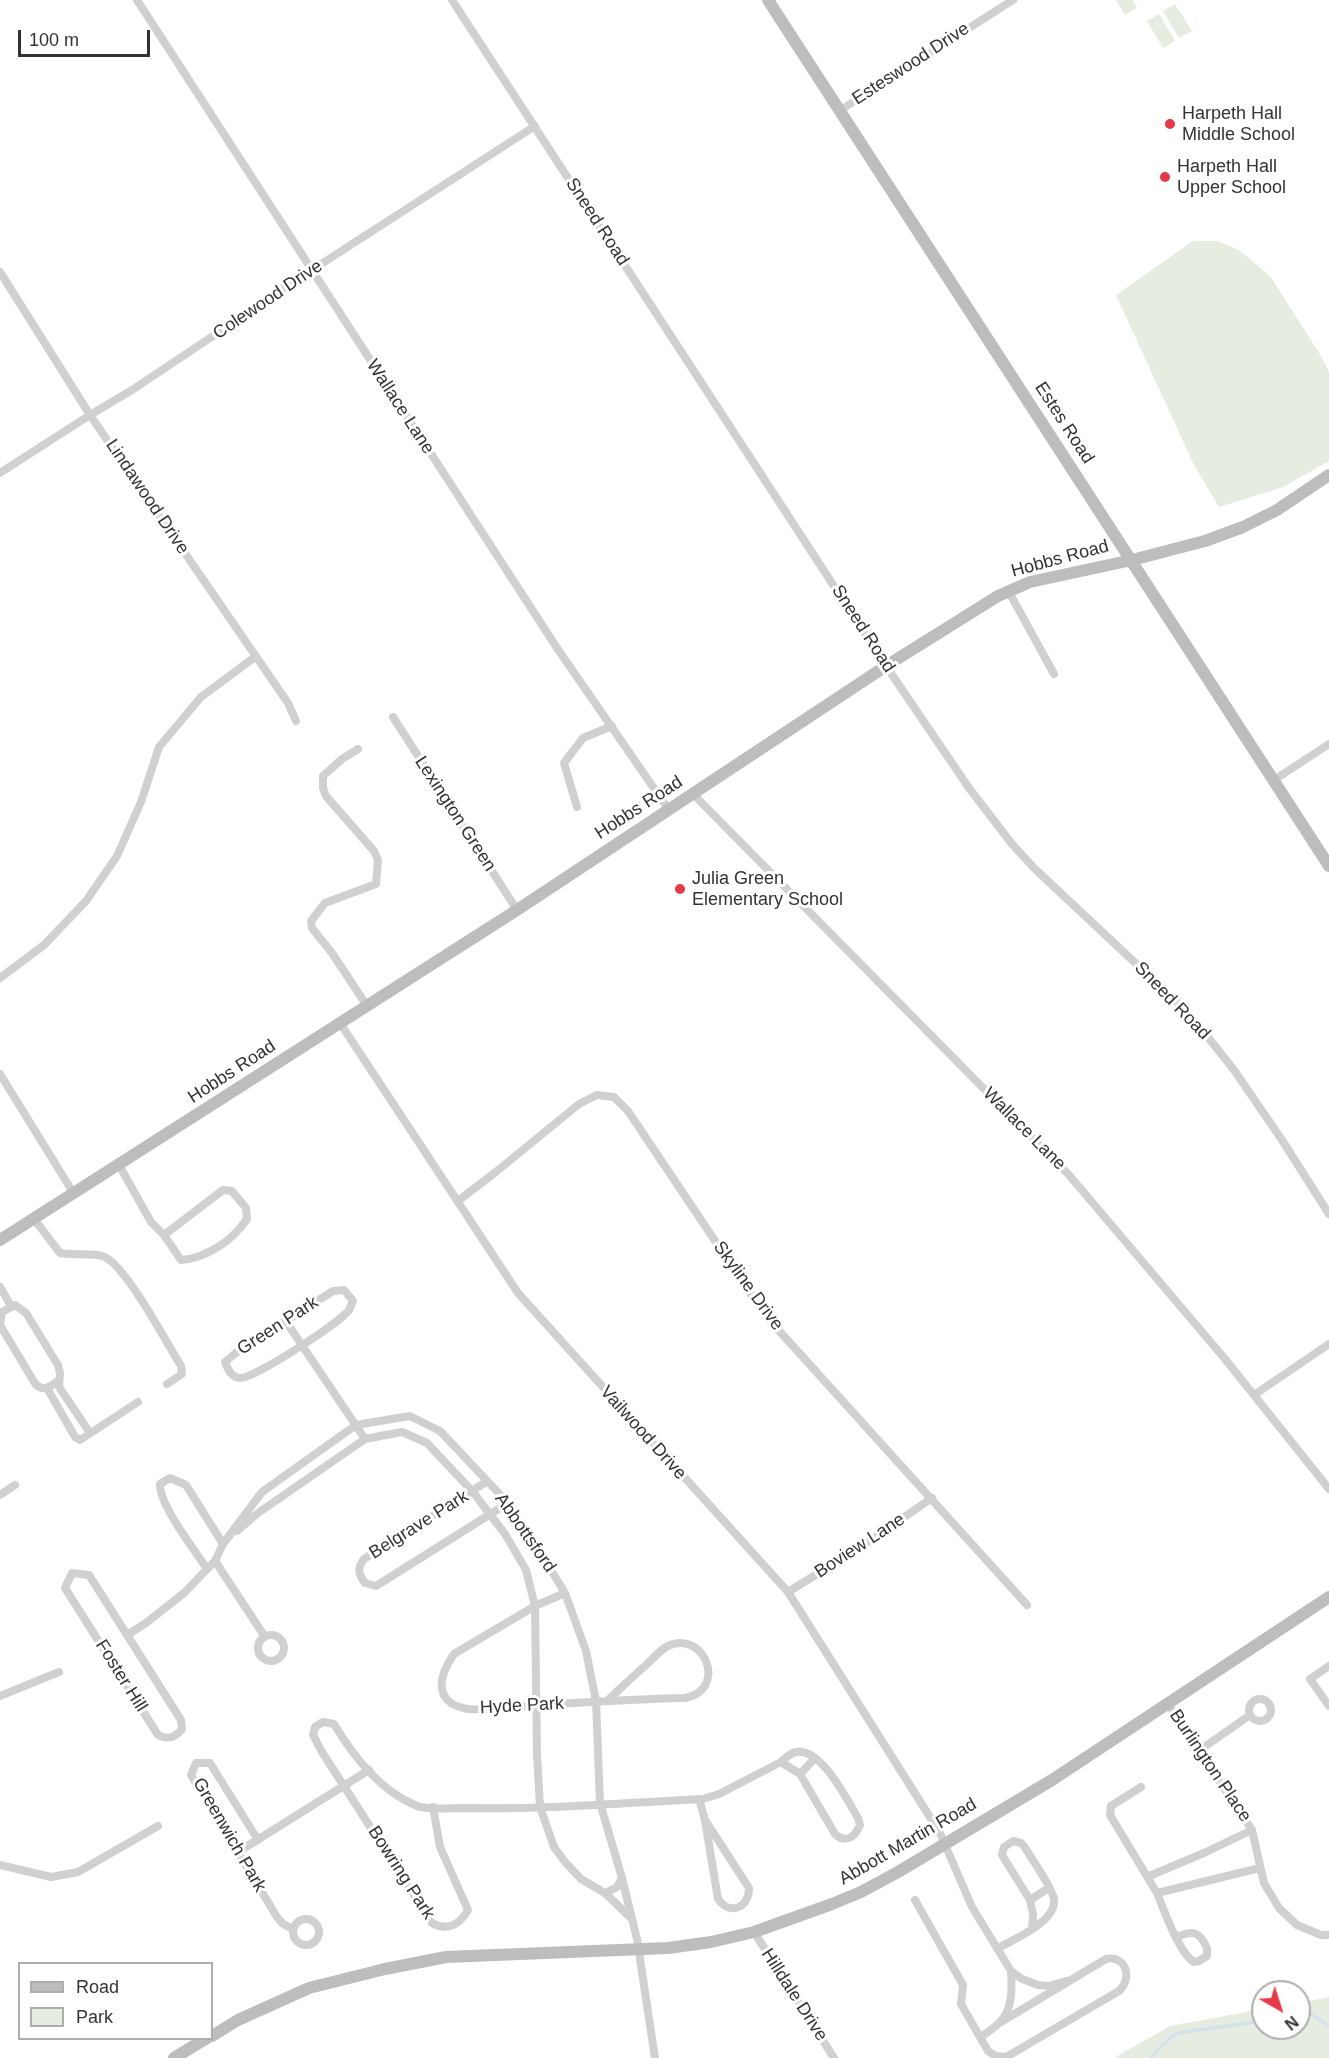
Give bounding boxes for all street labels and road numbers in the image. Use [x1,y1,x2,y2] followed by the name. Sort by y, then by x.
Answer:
[848,18,974,110] street label: Esteswood Drive
[561,174,633,270] street label: Sneed Road
[209,256,327,344] street label: Colewood Drive
[361,356,439,458] street label: Wallace Lane
[1030,378,1098,468] street label: Estes Road
[101,435,193,559] street label: Lindawood Drive
[1009,536,1111,582] street label: Hobbs Road
[827,581,899,677] street label: Sneed Road
[410,752,500,876] street label: Lexington Green
[591,772,687,844] street label: Hobbs Road
[1129,958,1215,1044] street label: Sneed Road
[184,1036,280,1108] street label: Hobbs Road
[978,1083,1070,1175] street label: Wallace Lane
[708,1237,788,1335] street label: Skyline Drive
[234,1292,322,1360] street label: Green Park
[595,1382,691,1484] street label: Vailwood Drive
[365,1486,473,1564] street label: Belgrave Park
[490,1489,560,1577] street label: Abbottsford
[811,1509,909,1583] street label: Boview Lane
[90,1636,152,1716] street label: Foster Hill
[479,1693,565,1719] street label: Hyde Park
[1164,1706,1256,1826] street label: Burlington Place
[188,1774,270,1896] street label: Greenwich Park
[835,1794,981,1890] street label: Abbott Martin Road
[363,1822,439,1924] street label: Bowring Park
[756,1945,832,2045] street label: Hilldale Drive

